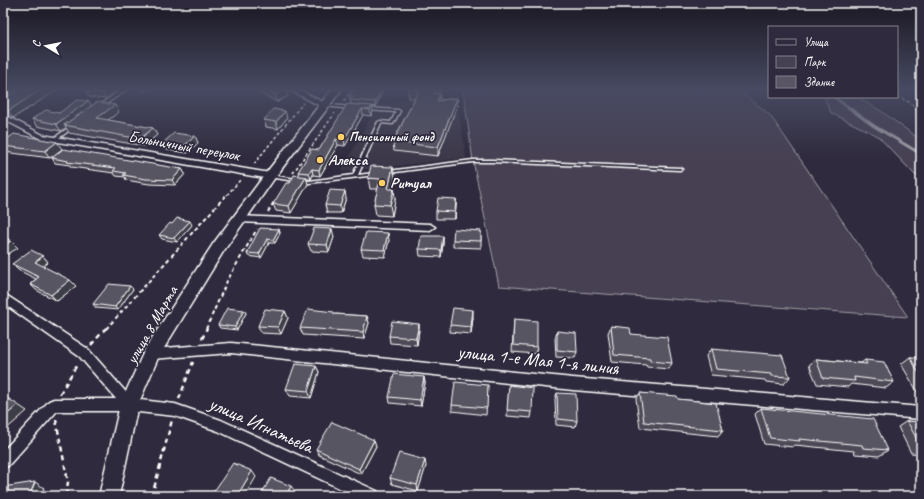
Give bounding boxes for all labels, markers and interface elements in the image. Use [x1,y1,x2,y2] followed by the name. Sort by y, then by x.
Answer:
[26,26,66,66] north arrow
[768,26,898,98] legend
[804,34,829,50] text: Улица
[29,39,44,48] text: С
[804,54,827,70] text: Парк
[804,74,835,90] text: Здание
[127,126,243,166] street label: Больничный переулок
[349,129,435,145] place label: Пенсионный фонд
[336,132,346,142] marker: Пенсионный фонд
[328,150,369,170] place label: Алекса
[315,155,325,165] marker: Алекса
[390,173,432,193] place label: Ритуал
[377,178,387,188] marker: Ритуал
[121,281,183,368] street label: улица 8 Марта
[455,340,621,380] street label: улица 1-е Мая 1-я линия
[204,391,319,460] street label: улица Игнатьева

